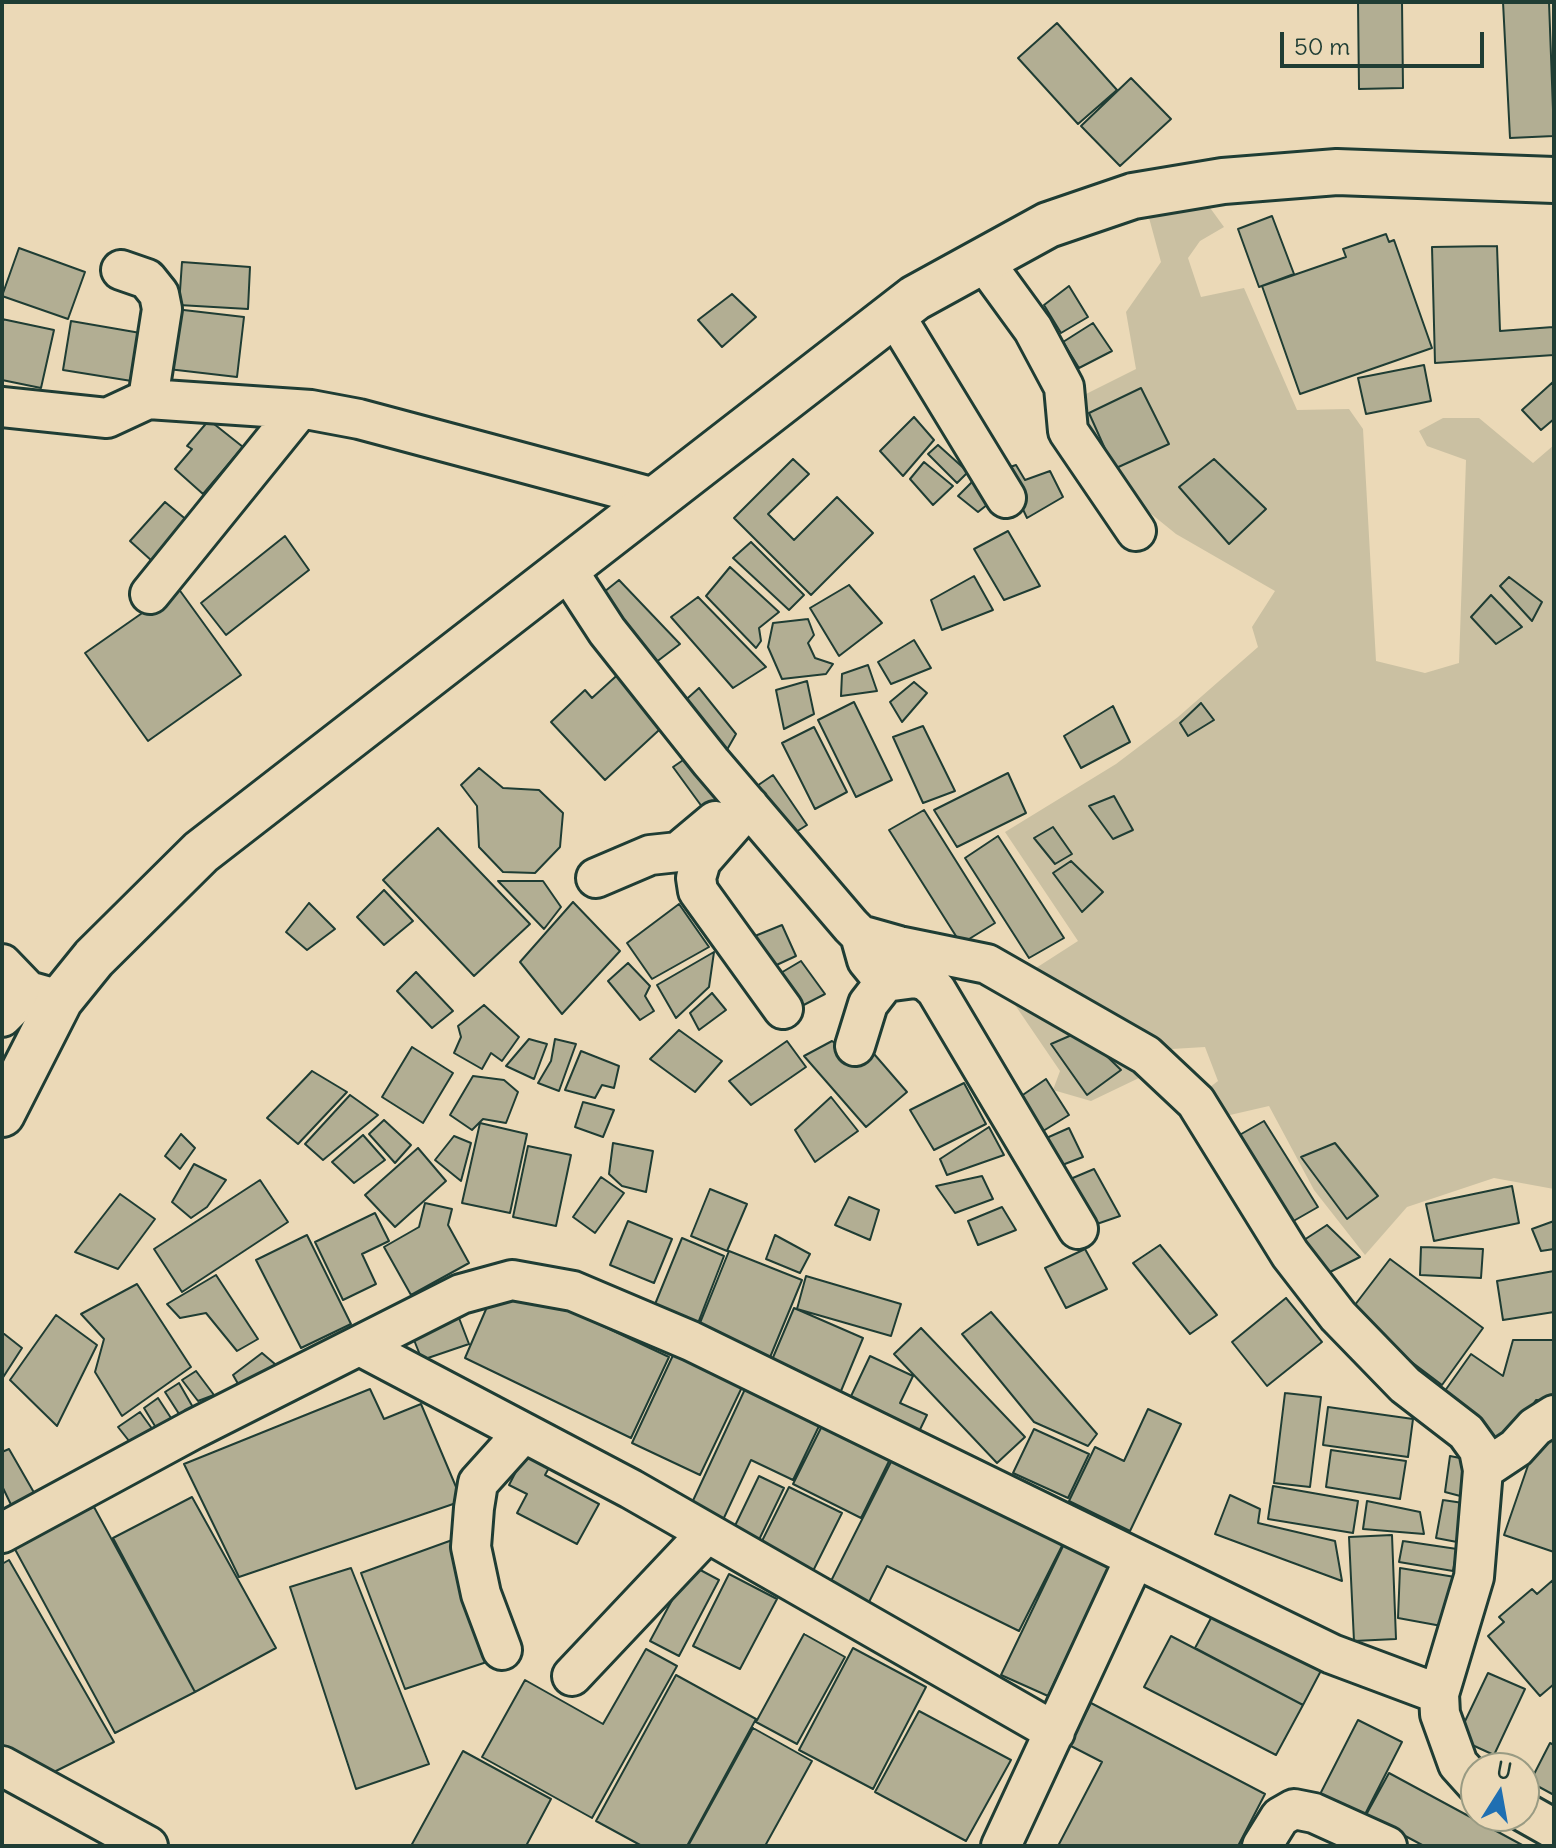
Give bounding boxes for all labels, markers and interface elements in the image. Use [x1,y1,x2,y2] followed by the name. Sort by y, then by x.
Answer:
[1284,16,1488,66] scale bar
[1294,31,1350,61] text: 50 m
[1460,1752,1540,1832] north arrow
[1494,1755,1514,1786] text: U

